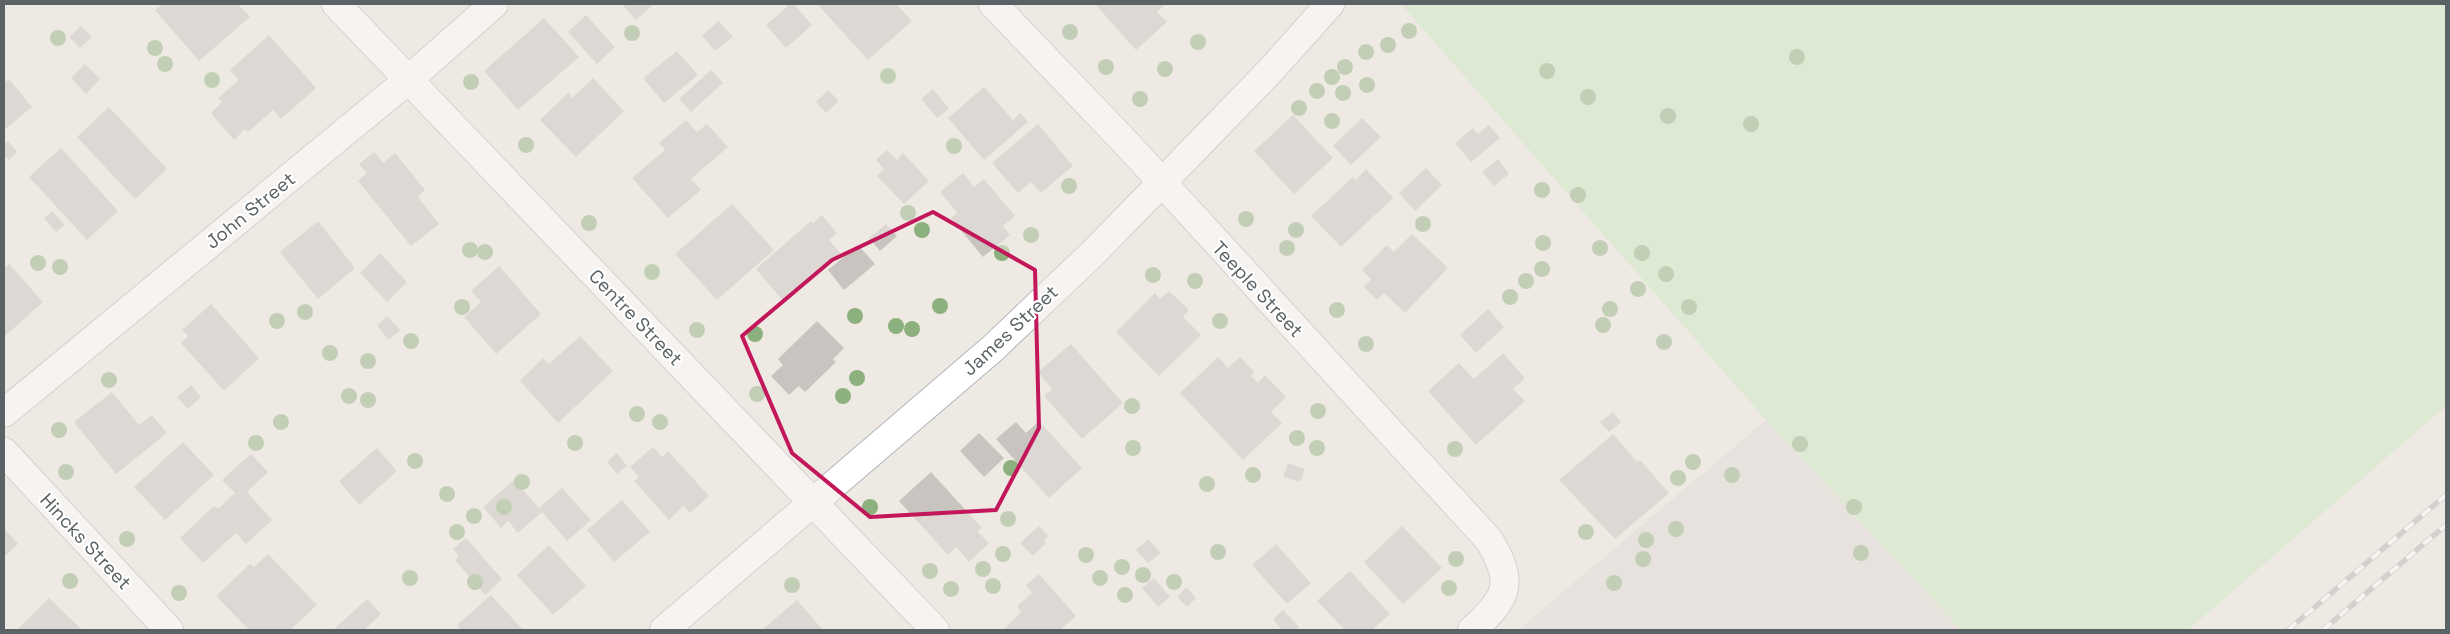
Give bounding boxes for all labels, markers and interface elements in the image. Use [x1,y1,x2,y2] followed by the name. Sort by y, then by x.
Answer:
[200,166,300,254] street label: John Street
[1207,236,1309,343] street label: Teeple Street
[583,264,688,371] street label: Centre Street
[957,280,1064,381] street label: James Street
[35,488,137,595] street label: Hincks Street

